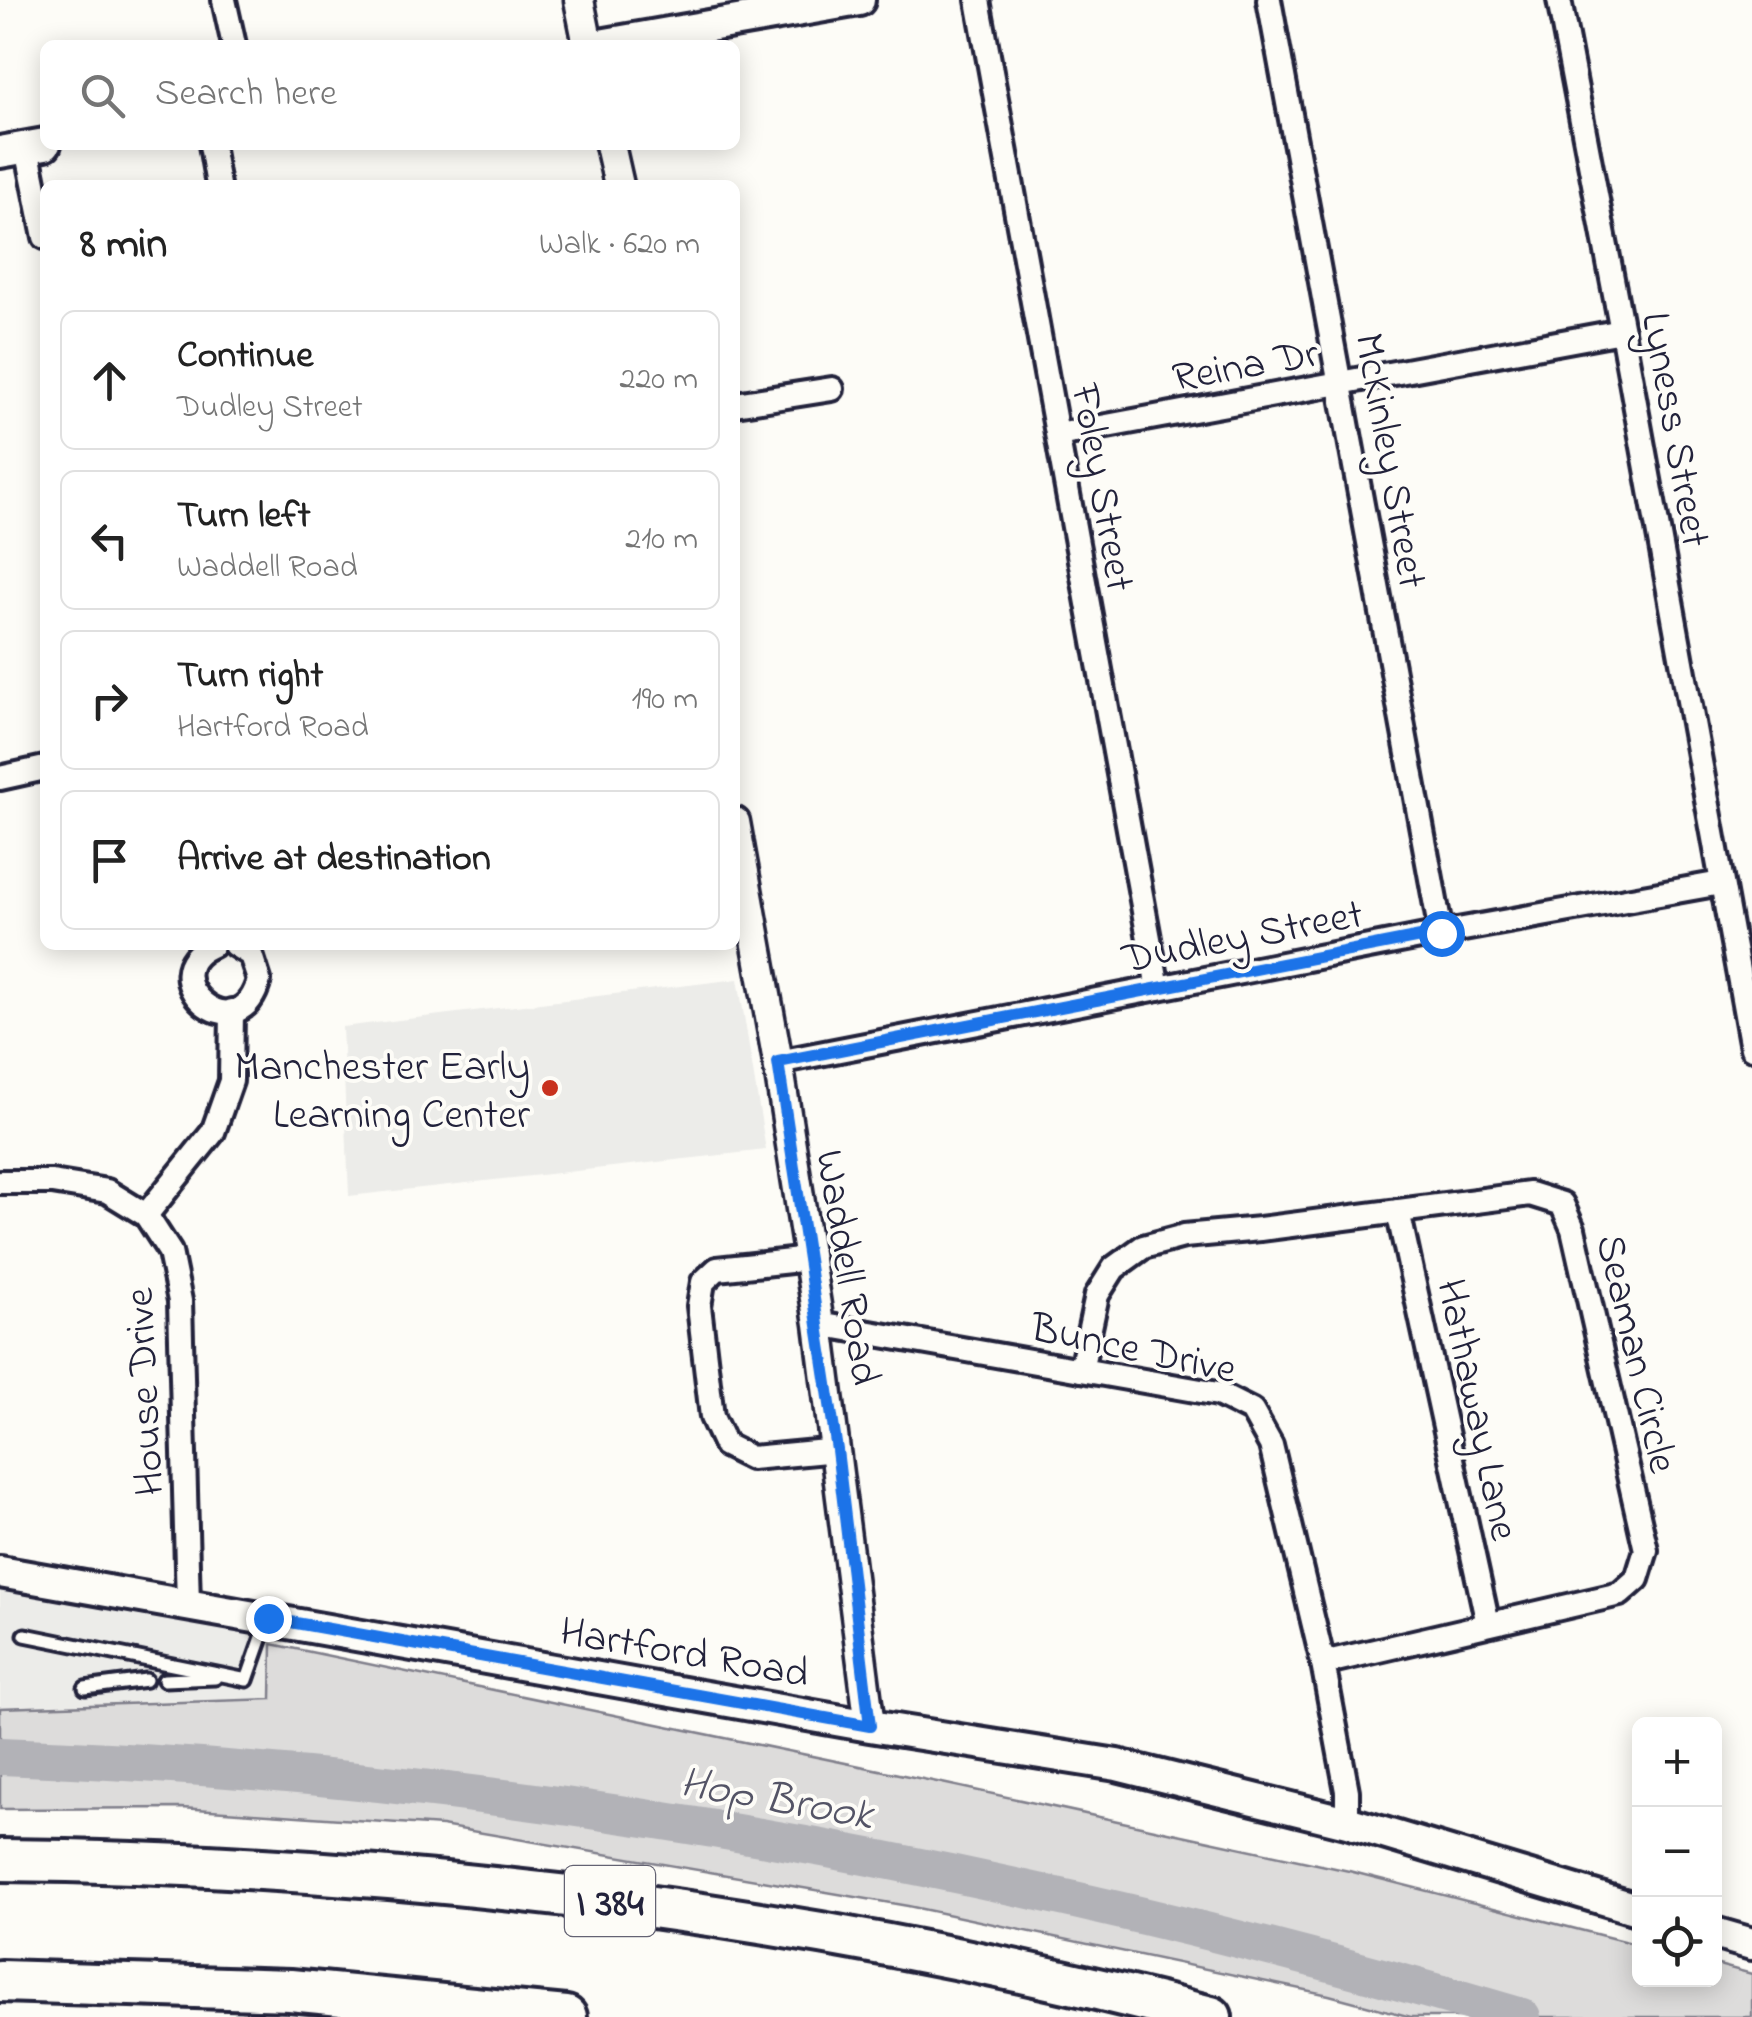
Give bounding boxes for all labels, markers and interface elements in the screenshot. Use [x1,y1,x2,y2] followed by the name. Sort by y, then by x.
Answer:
[40,40,740,150] search box
[155,67,337,123] text: Search here
[75,68,130,123] icon: search
[80,215,167,276] text: 8 min
[539,222,700,269] text: Walk · 620 m
[1623,308,1724,552] street label: Lyness Street
[1168,324,1325,410] street label: Reina Dr
[1336,328,1441,593] street label: McKinley Street
[177,329,313,385] text: Continue
[82,353,137,408] icon: ahead
[620,357,698,404] text: 220 m
[1052,378,1149,596] street label: Foley Street
[177,385,363,432] text: Dudley Street
[177,489,310,545] text: Turn left
[82,513,137,568] icon: left
[625,517,698,564] text: 210 m
[177,545,358,592] text: Waddell Road
[177,649,323,705] text: Turn right
[82,673,137,728] icon: right
[632,677,698,724] text: 190 m
[177,705,369,752] text: Hartford Road
[177,832,491,888] text: Arrive at destination
[82,833,137,888] icon: arrive
[1116,885,1368,992] street label: Dudley Street
[1419,911,1465,957] route start
[234,1038,531,1147] place label: Manchester Early Learning Center
[539,1077,561,1099] marker: Manchester Early Learning Center
[797,1146,894,1390] street label: Waddell Road
[1578,1229,1692,1479] street label: Seaman Circle
[1418,1274,1533,1546] street label: Hathaway Lane
[111,1286,182,1497] street label: House Drive
[1024,1299,1242,1402] street label: Bunce Drive
[246,1596,292,1642] route end
[555,1603,813,1706] street label: Hartford Road
[1632,1717,1722,1987] map controls
[1632,1717,1722,1807] button: +
[675,1752,880,1851] water label: Hop Brook
[1632,1807,1722,1897] button: −
[565,1866,655,1936] road number: I 384
[1632,1897,1722,1987] button: locate

